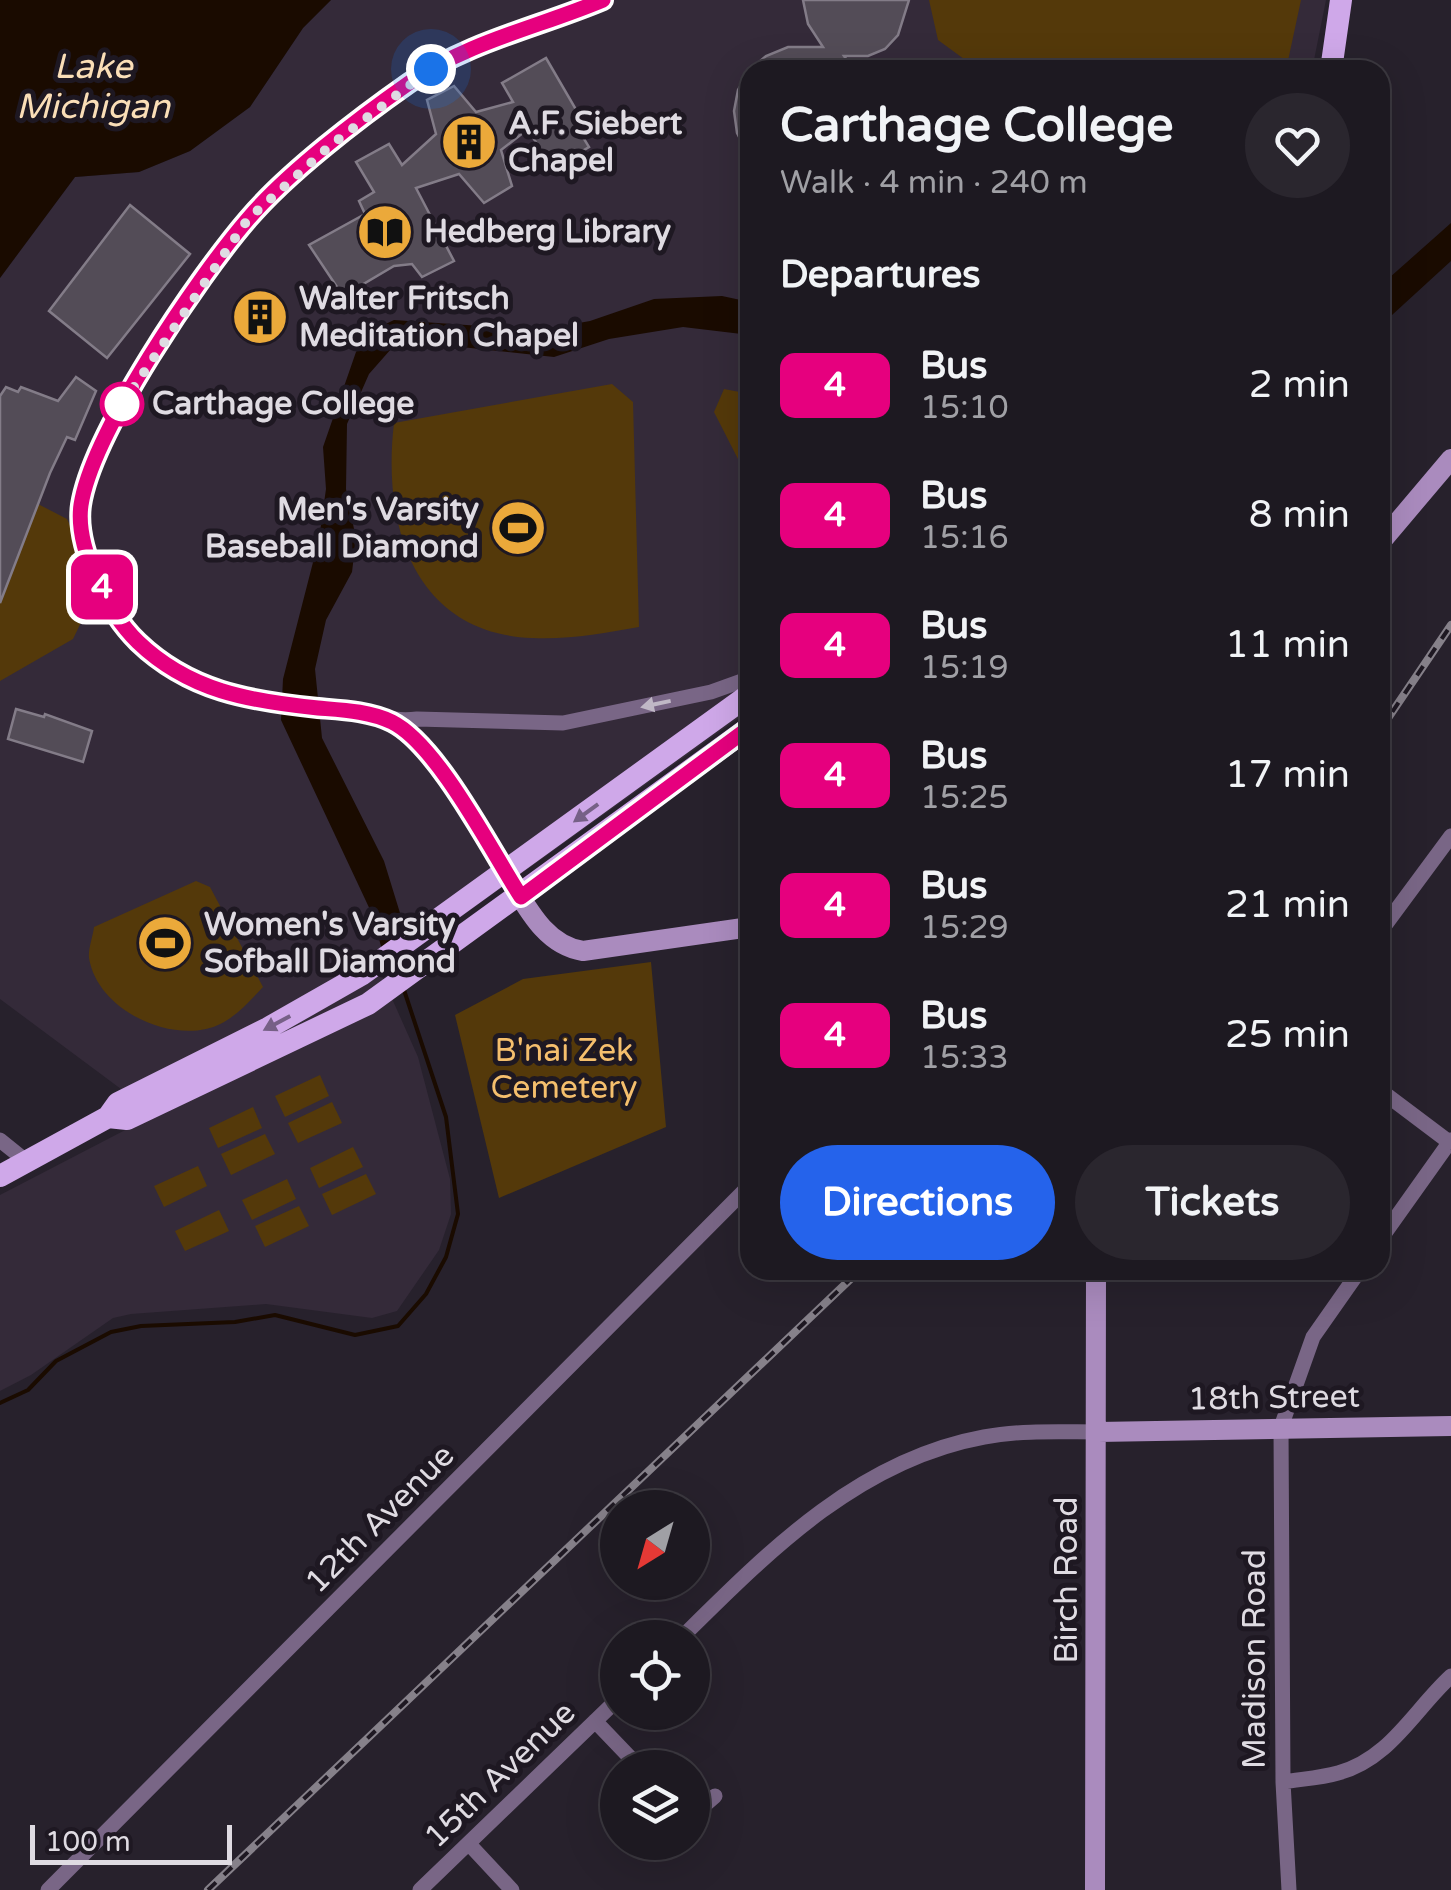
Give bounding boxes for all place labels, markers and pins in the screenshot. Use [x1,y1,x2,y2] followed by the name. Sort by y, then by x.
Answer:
[508,105,683,180] place label: A.F. Siebert Chapel
[439,112,499,172] building icon: A.F. Siebert Chapel
[355,202,415,262] library icon: Hedberg Library
[424,213,671,251] place label: Hedberg Library
[299,280,579,355] place label: Walter Fritsch Meditation Chapel
[230,287,290,347] building icon: Walter Fritsch Meditation Chapel
[101,383,143,425] marker: Carthage College
[152,385,414,423] place label: Carthage College
[205,491,479,566] place label: Men's Varsity Baseball Diamond
[488,498,548,558] sports icon: Men's Varsity Baseball Diamond
[204,906,456,981] place label: Women's Varsity Sofball Diamond
[135,913,195,973] sports icon: Women's Varsity Sofball Diamond

